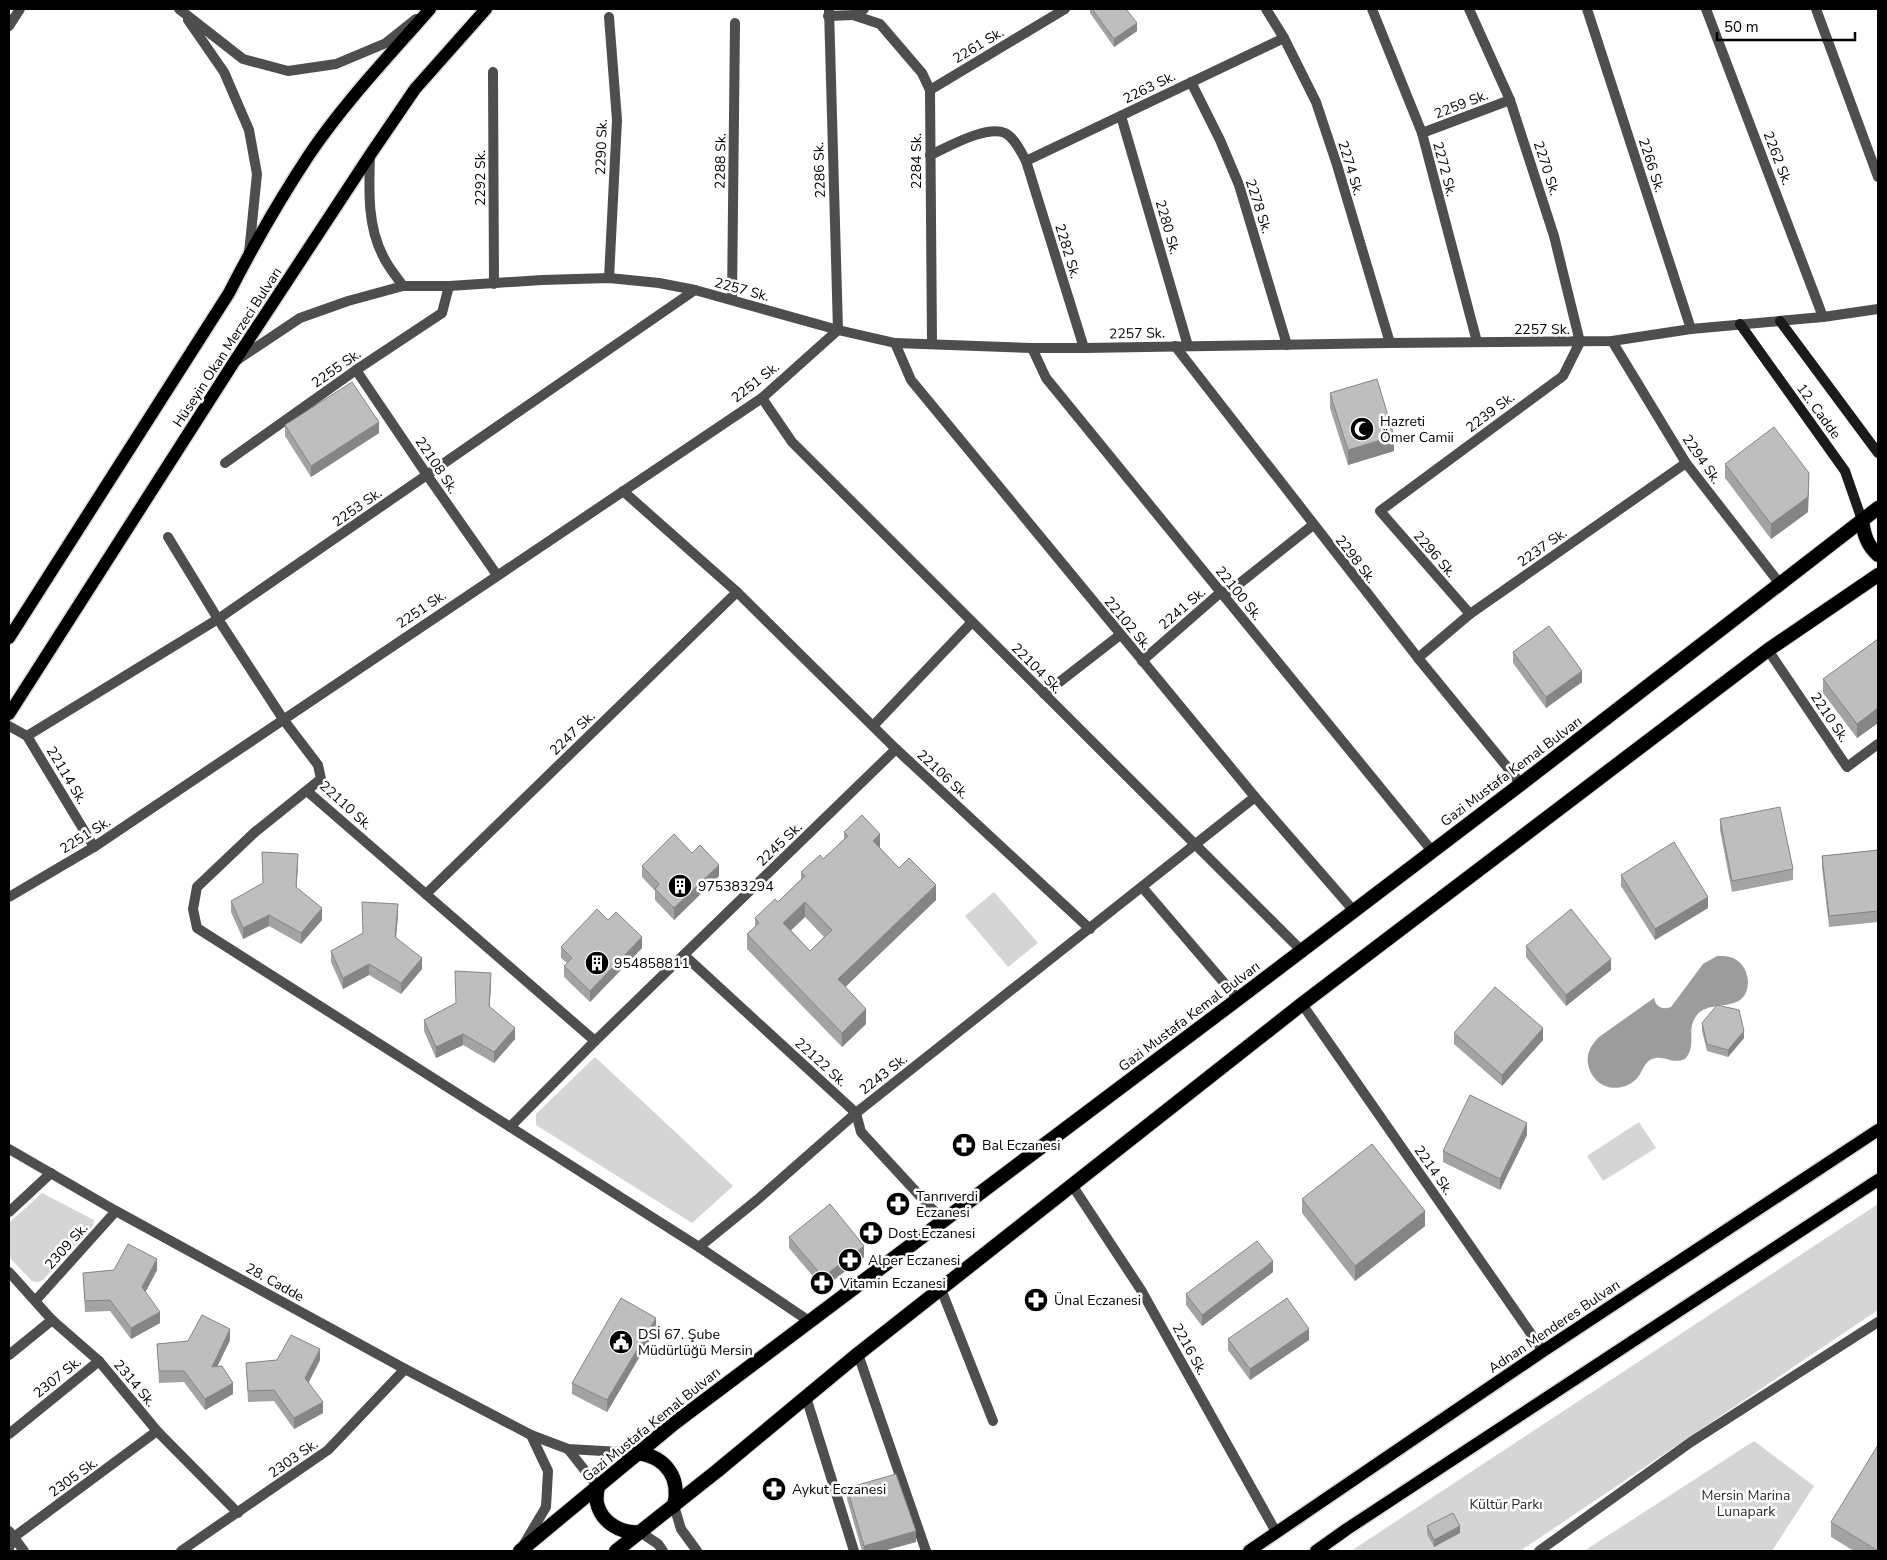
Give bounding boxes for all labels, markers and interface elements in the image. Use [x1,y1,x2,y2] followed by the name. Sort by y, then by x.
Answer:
[1717,10,1854,42] scale bar
[1724,17,1759,37] text: 50 m
[949,23,1007,68] street label: 2261 Sk.
[1120,67,1179,108] street label: 2263 Sk.
[1432,86,1491,123] street label: 2259 Sk.
[591,119,612,175] street label: 2290 Sk.
[1759,129,1796,188] street label: 2262 Sk.
[711,133,730,189] street label: 2288 Sk.
[907,133,926,189] street label: 2284 Sk.
[1634,136,1669,195] street label: 2266 Sk.
[1333,139,1368,198] street label: 2274 Sk.
[1529,139,1564,198] street label: 2270 Sk.
[1428,140,1461,199] street label: 2272 Sk.
[809,142,830,198] street label: 2286 Sk.
[471,150,490,206] street label: 2292 Sk.
[1241,177,1276,236] street label: 2278 Sk.
[1151,198,1184,257] street label: 2280 Sk.
[1050,222,1085,281] street label: 2282 Sk.
[169,264,286,431] street label: Hüseyin Okan Merzeci Bulvarı
[712,273,771,306] street label: 2257 Sk.
[1514,320,1570,339] street label: 2257 Sk.
[1109,324,1165,343] street label: 2257 Sk.
[308,345,365,392] street label: 2255 Sk.
[727,358,783,407] street label: 2251 Sk.
[1792,380,1845,443] street label: 12. Cadde
[1462,388,1518,437] street label: 2239 Sk.
[1380,412,1454,447] place label: Hazreti Ömer Camii
[1349,416,1375,442] mosque icon: Hazreti Ömer Camii
[1678,431,1725,488] street label: 2294 Sk.
[411,433,463,497] street label: 22108 Sk.
[329,484,386,531] street label: 2253 Sk.
[1514,524,1571,571] street label: 2237 Sk.
[1409,527,1460,582] street label: 2296 Sk.
[1331,531,1380,587] street label: 2298 Sk.
[1211,562,1266,624] street label: 22100 Sk.
[1155,583,1210,634] street label: 2241 Sk.
[393,586,450,633] street label: 2251 Sk.
[1100,592,1156,654] street label: 22102 Sk.
[1007,639,1066,698] street label: 22104 Sk.
[1806,689,1853,746] street label: 2210 Sk.
[546,707,599,760] street label: 2247 Sk.
[1437,712,1586,831] street label: Gazi Mustafa Kemal Bulvarı
[42,743,91,808] street label: 22114 Sk.
[913,745,973,803] street label: 22106 Sk.
[315,777,376,834] street label: 22110 Sk.
[56,812,114,858] street label: 2251 Sk.
[753,818,806,871] street label: 2245 Sk.
[667,873,693,899] building icon: 975383294
[698,877,774,896] place label: 975383294
[584,950,610,976] building icon: 954858811
[614,954,690,973] place label: 954858811
[1115,957,1264,1076] street label: Gazi Mustafa Kemal Bulvarı
[790,1034,851,1091] street label: 22122 Sk.
[855,1050,911,1099] street label: 2243 Sk.
[951,1132,977,1158] pharmacy icon: Bal Eczanesi
[982,1136,1060,1155] place label: Bal Eczanesi
[1410,1142,1457,1199] street label: 2214 Sk.
[916,1187,978,1222] place label: Tanrıverdi Eczanesi
[885,1191,911,1217] pharmacy icon: Tanrıverdi Eczanesi
[41,1219,92,1274] street label: 2309 Sk.
[858,1220,884,1246] pharmacy icon: Dost Eczanesi
[888,1224,975,1243] place label: Dost Eczanesi
[837,1247,863,1273] pharmacy icon: Alper Eczanesi
[868,1251,960,1270] place label: Alper Eczanesi
[242,1259,307,1306] street label: 28. Cadde
[809,1270,835,1296] pharmacy icon: Vitamin Eczanesi
[839,1274,946,1293] place label: Vitamin Eczanesi
[1485,1275,1624,1378] street label: Adnan Menderes Bulvarı
[1023,1287,1049,1313] pharmacy icon: Ünal Eczanesi
[1054,1291,1141,1310] place label: Ünal Eczanesi
[1168,1320,1211,1378] street label: 2216 Sk.
[638,1325,753,1360] place label: DSİ 67. Şube Müdürlüğü Mersin
[608,1329,634,1355] public building icon: DSİ 67. Şube Müdürlüğü Mersin
[30,1352,85,1402] street label: 2307 Sk.
[109,1356,160,1411] street label: 2314 Sk.
[578,1363,724,1486] street label: Gazi Mustafa Kemal Bulvarı
[265,1435,322,1482] street label: 2303 Sk.
[45,1453,102,1502] street label: 2305 Sk.
[761,1476,787,1502] pharmacy icon: Aykut Eczanesi
[792,1480,886,1499] place label: Aykut Eczanesi
[1702,1486,1790,1521] park label: Mersin Marina Lunapark
[1469,1495,1543,1514] park label: Kültür Parkı

